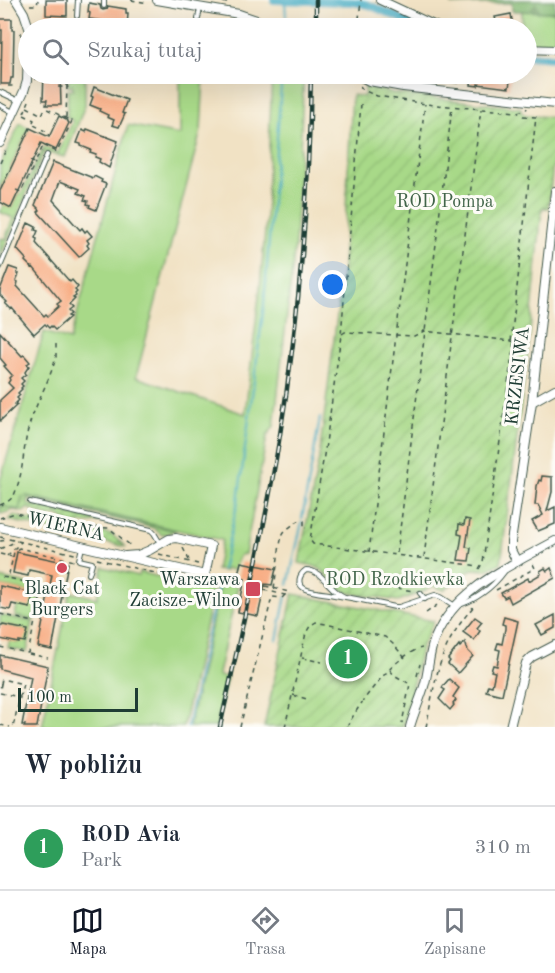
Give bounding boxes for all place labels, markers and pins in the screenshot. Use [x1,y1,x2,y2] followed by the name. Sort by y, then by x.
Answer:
[55,561,69,575] marker: Black Cat Burgers
[129,571,240,610] place label: Warszawa Zacisze-Wilno
[24,580,100,619] place label: Black Cat Burgers
[244,580,262,598] marker: Warszawa Zacisze-Wilno
[328,636,368,682] pin: 1

